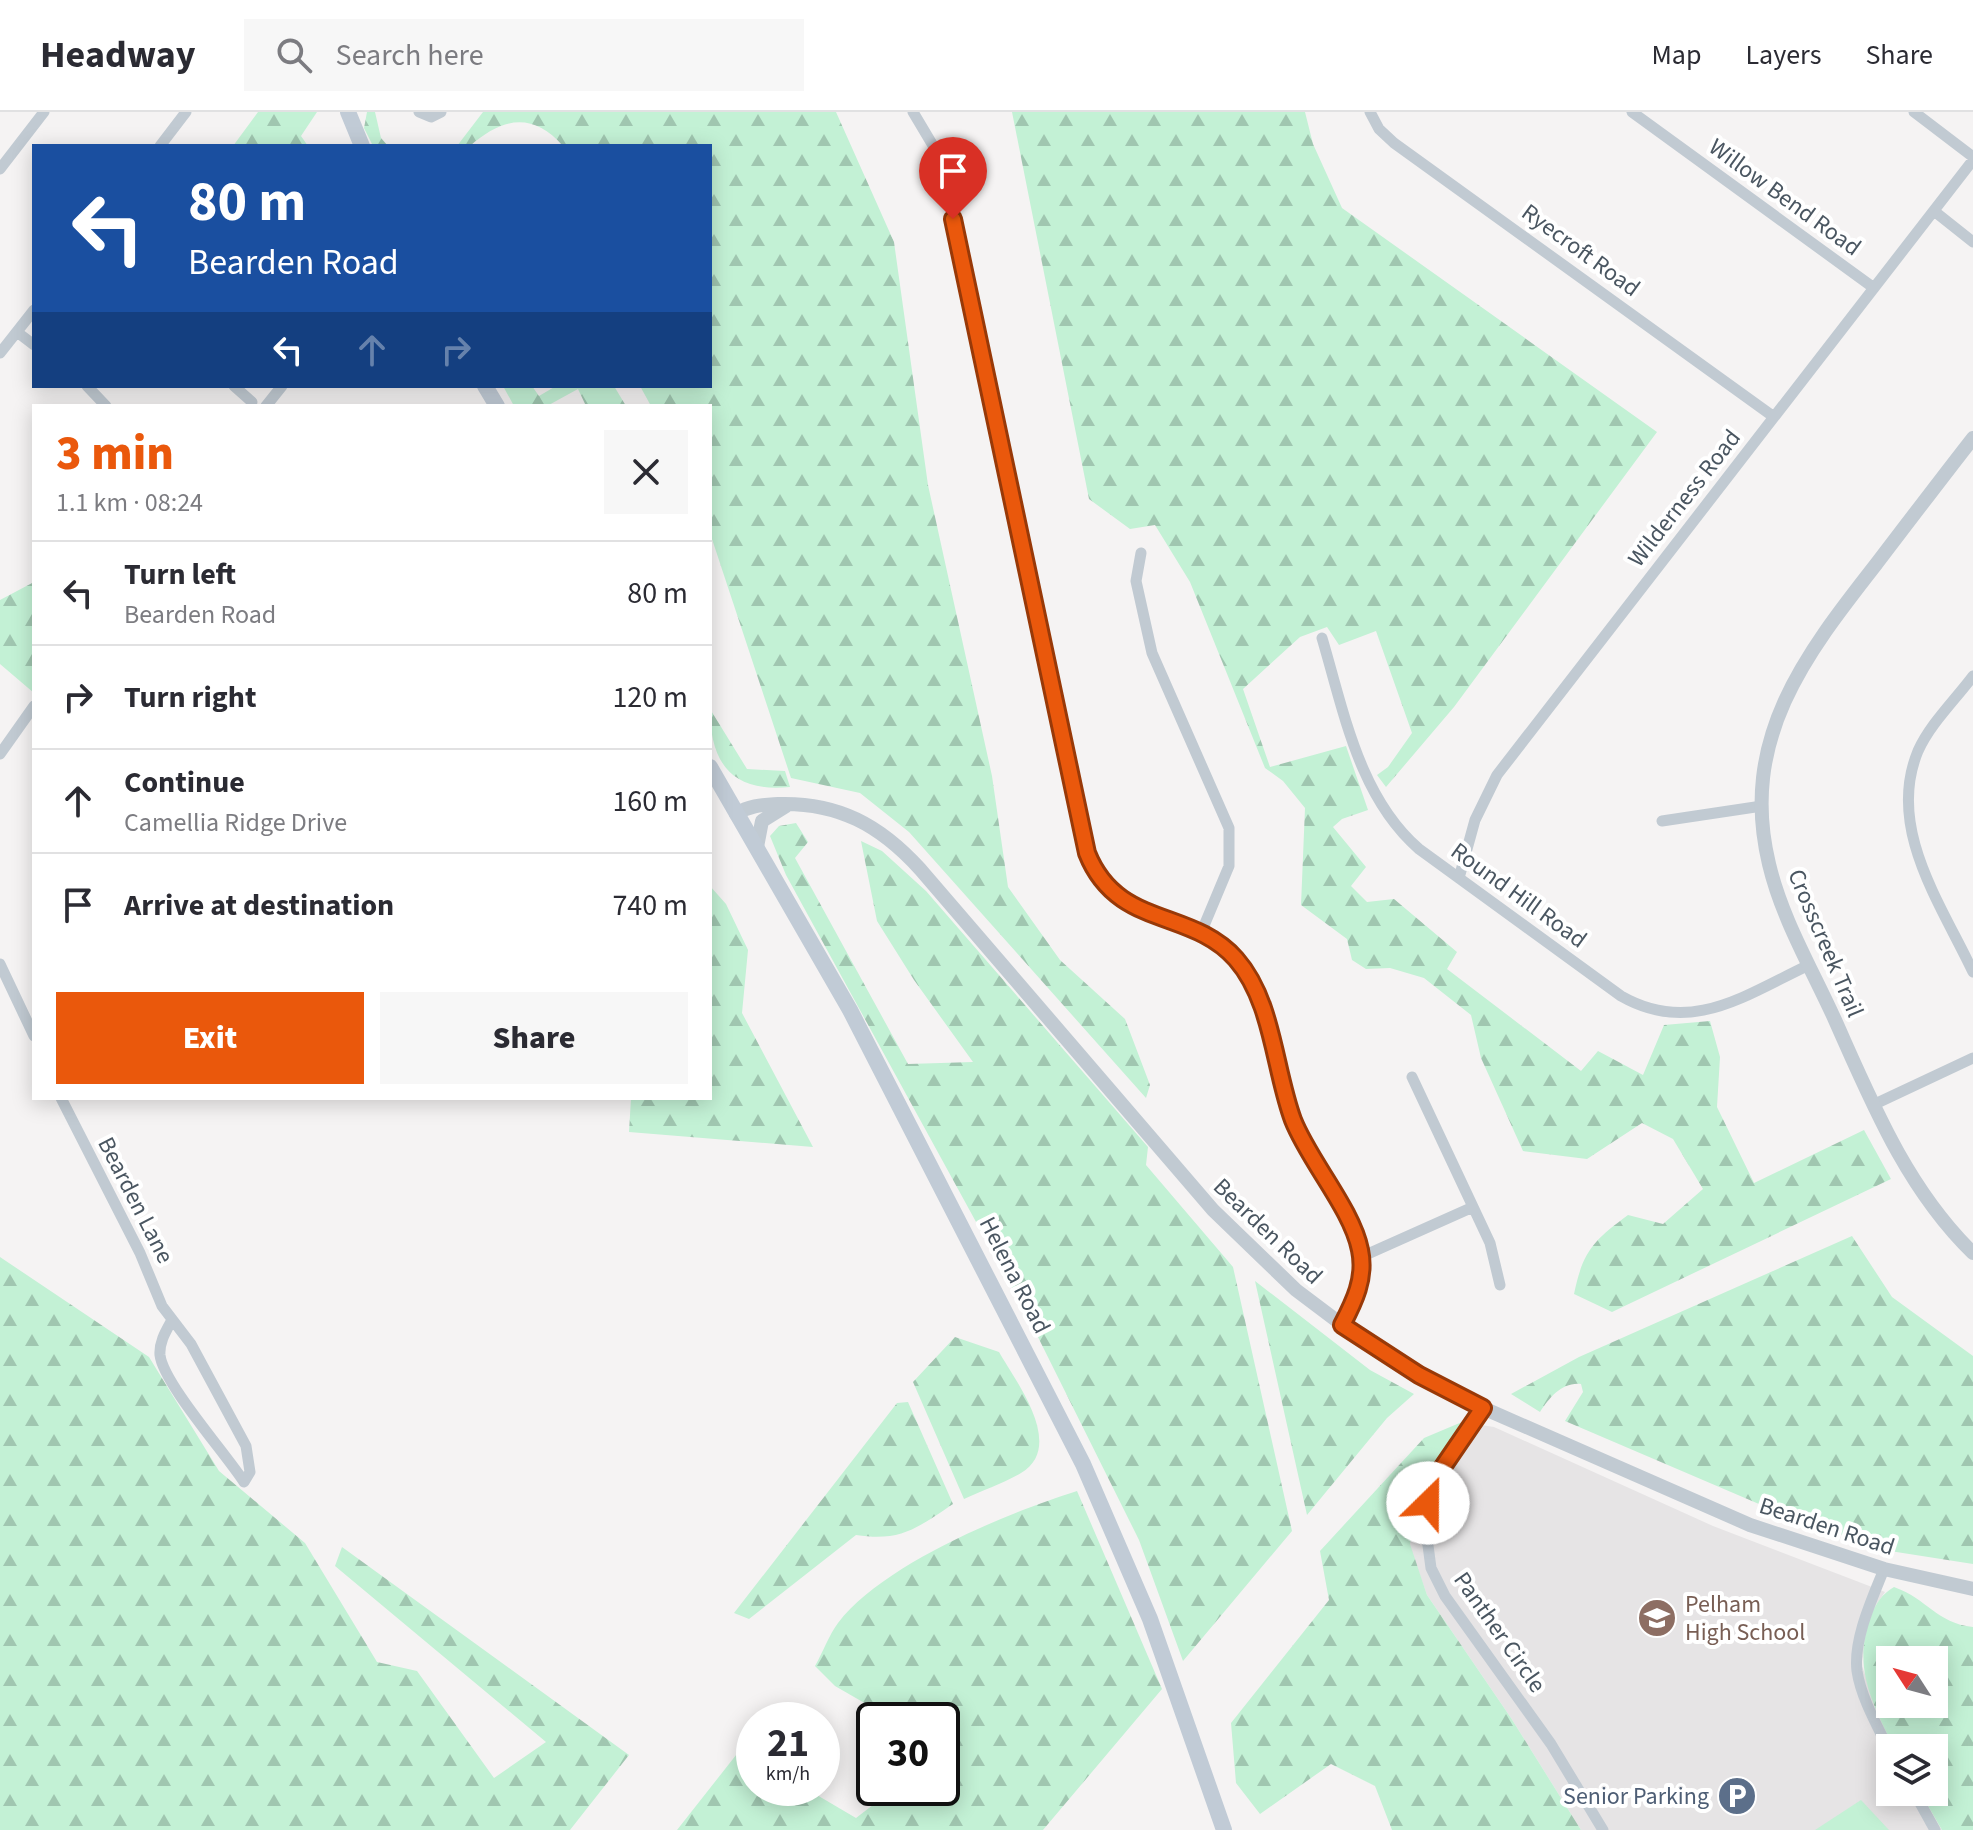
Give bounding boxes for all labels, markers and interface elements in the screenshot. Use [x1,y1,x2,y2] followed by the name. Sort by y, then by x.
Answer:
[244,19,804,91] search box
[40,28,196,82] text: Headway
[272,33,316,77] icon: search
[336,34,484,77] text: Search here
[1651,35,1701,75] text: Map
[1745,35,1821,75] text: Layers
[1865,35,1933,75] text: Share
[1701,130,1868,265] street label: Willow Bend Road
[919,137,987,219] pin
[931,149,975,193] icon: arrive
[188,163,306,242] text: 80 m
[56,176,160,280] icon: left
[1514,195,1647,305] street label: Ryecroft Road
[188,237,399,288] text: Bearden Road
[266,328,310,372] icon: left
[350,328,394,372] icon: ahead
[434,328,478,372] icon: right
[56,420,174,488] text: 3 min
[1620,422,1749,574] street label: Wilderness Road
[604,430,688,514] button: close
[56,484,203,521] text: 1.1 km · 08:24
[124,553,236,596] text: Turn left
[56,571,100,615] icon: left
[627,572,688,615] text: 80 m
[124,596,276,633] text: Bearden Road
[56,675,100,719] icon: right
[124,676,256,719] text: Turn right
[612,676,688,719] text: 120 m
[124,761,245,804] text: Continue
[56,779,100,823] icon: ahead
[612,780,688,823] text: 160 m
[124,804,347,841] text: Camellia Ridge Drive
[1443,834,1594,957] street label: Round Hill Road
[1779,864,1873,1023] street label: Crosscreek Trail
[56,883,100,927] icon: arrive
[124,884,394,927] text: Arrive at destination
[612,884,688,927] text: 740 m
[56,992,364,1084] button: Exit
[380,992,688,1084] button: Share
[89,1131,182,1270] street label: Bearden Lane
[1205,1170,1330,1293] street label: Bearden Road
[970,1211,1059,1340] street label: Helena Road
[1386,1461,1470,1545] position arrow
[1755,1488,1899,1565] street label: Bearden Road
[1445,1565,1554,1700] street label: Panther Circle
[1685,1587,1805,1650] place label: Pelham High School
[1636,1597,1678,1639] school or university icon: Pelham High School
[1876,1646,1948,1718] north arrow
[1876,1646,1948,1806] map controls
[856,1702,960,1806] speed limit sign: 30
[767,1715,809,1772] text: 21
[1876,1734,1948,1806] button: layers
[766,1760,810,1788] text: km/h
[1716,1775,1758,1817] parking icon: Senior Parking
[1563,1779,1709,1814] place label: Senior Parking

